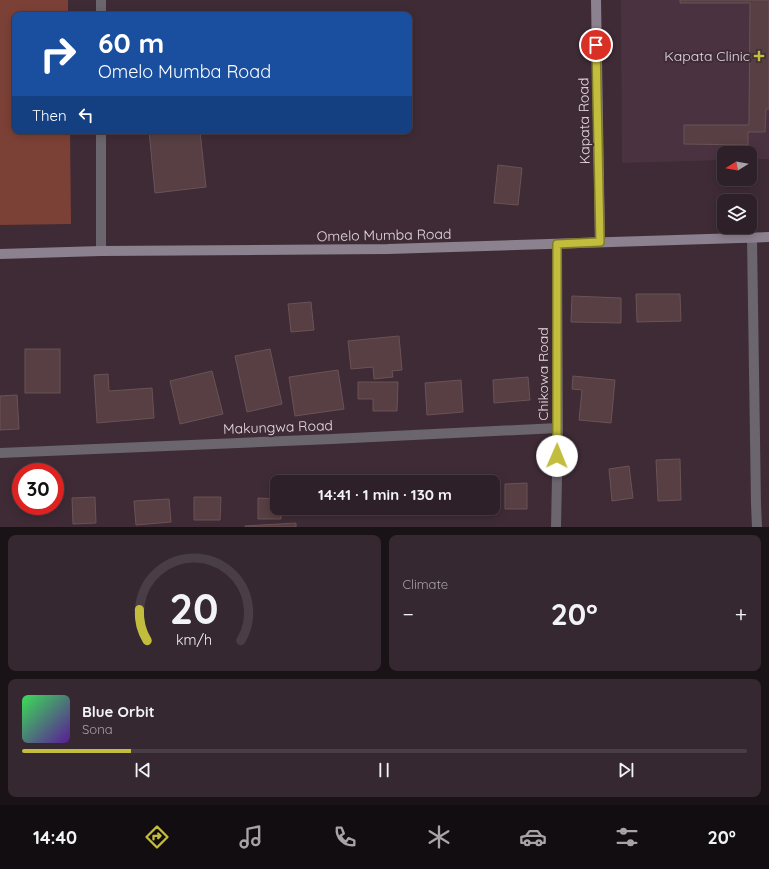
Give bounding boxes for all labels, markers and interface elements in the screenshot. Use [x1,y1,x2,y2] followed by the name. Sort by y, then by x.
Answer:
[98,25,164,60] text: 60 m
[32,28,84,80] icon: right
[579,28,613,62] pin
[585,34,607,56] icon: arrive
[664,47,750,65] place label: Kapata Clinic
[753,50,765,62] marker: Kapata Clinic
[98,60,271,83] text: Omelo Mumba Road
[574,77,594,165] street label: Kapata Road
[75,104,97,126] icon: left
[32,106,67,125] text: Then
[717,146,757,186] north arrow
[717,146,757,234] map controls
[717,194,757,234] button: layers
[317,225,451,245] street label: Omelo Mumba Road
[534,327,552,421] street label: Chikowa Road
[223,416,333,438] street label: Makungwa Road
[536,435,578,477] position arrow
[12,463,64,515] speed limit sign: 30
[318,485,452,504] text: 14:41 · 1 min · 130 m
[403,576,448,592] text: Climate
[170,582,219,634] text: 20
[551,595,598,633] text: 20°
[403,600,414,628] text: −
[735,600,747,628] text: +
[176,631,212,649] text: km/h
[82,702,155,721] text: Blue Orbit
[82,721,113,737] text: Sona
[132,759,154,781] icon: previous
[373,759,395,781] icon: pause
[615,759,637,781] icon: next
[143,823,171,851] icon: directions
[237,823,265,851] icon: music
[331,823,359,851] icon: phone
[425,823,453,851] icon: climate
[519,823,547,851] icon: car
[613,823,641,851] icon: filters
[33,826,77,849] text: 14:40
[707,826,736,849] text: 20°

